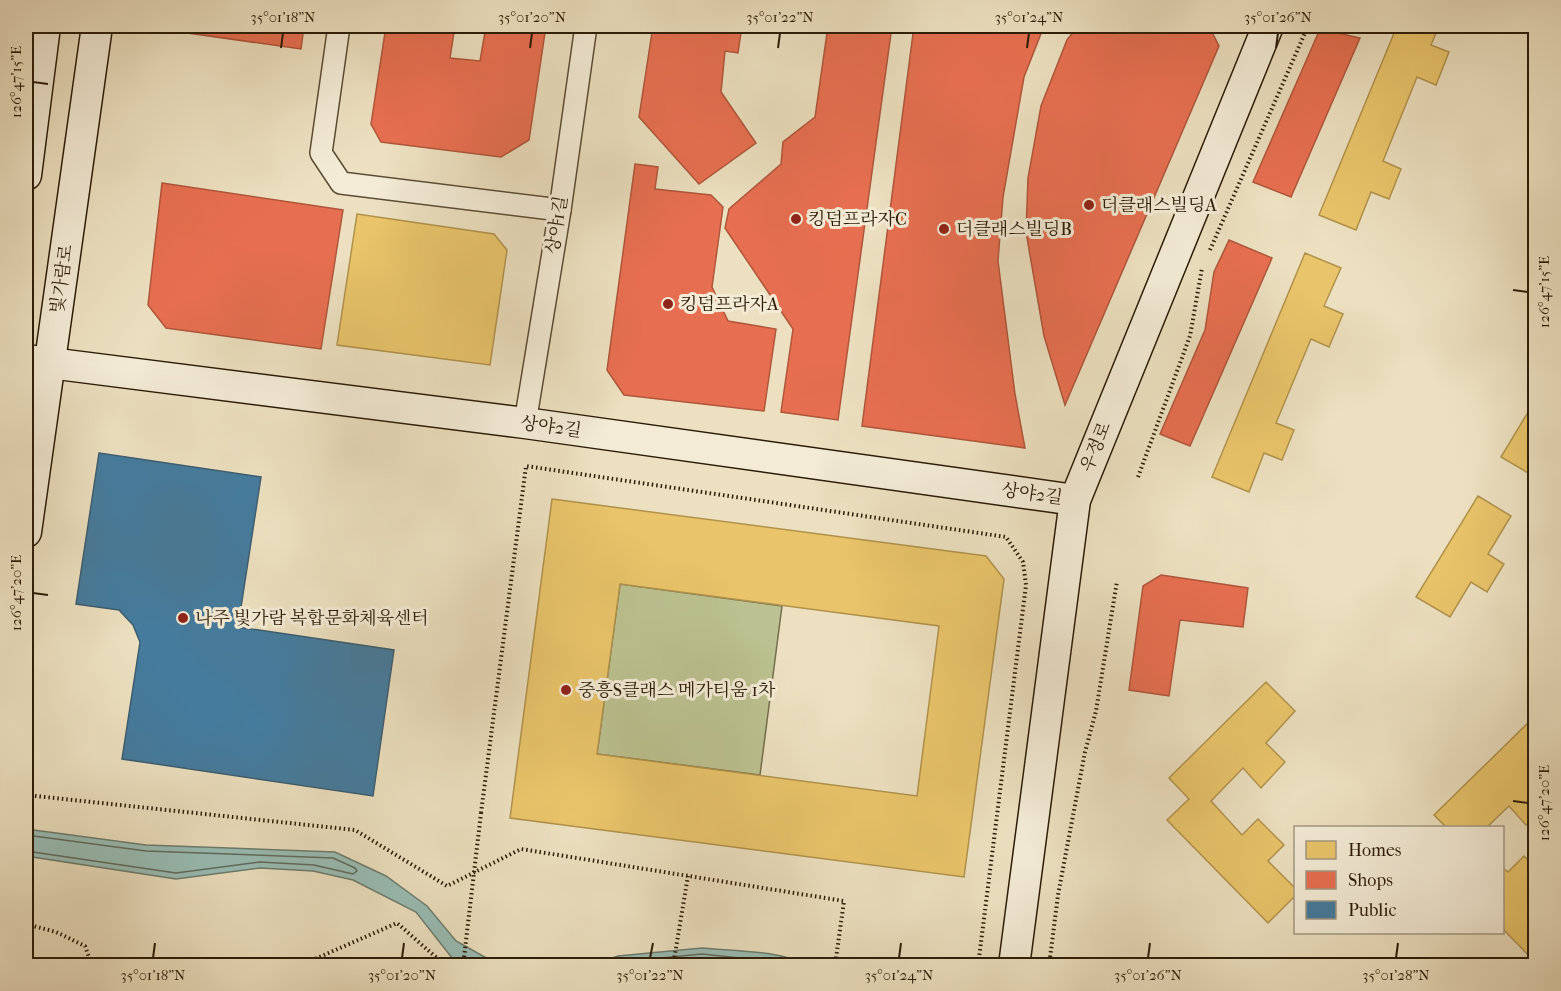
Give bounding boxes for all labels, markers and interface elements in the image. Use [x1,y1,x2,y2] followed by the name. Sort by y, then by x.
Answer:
[251,8,316,26] text: 35°01'18"N
[498,8,567,26] text: 35°01'20"N
[746,8,814,26] text: 35°01'22"N
[995,8,1064,26] text: 35°01'24"N
[1244,8,1313,26] text: 35°01'26"N
[7,46,25,118] text: 126°47'15"E
[542,194,572,256] street label: 상야1길
[1101,195,1217,216] place label: 더클래스빌딩A
[1082,198,1096,212] marker: 더클래스빌딩A
[808,209,907,230] place label: 킹덤프라자C
[789,212,803,226] marker: 킹덤프라자C
[956,219,1072,240] place label: 더클래스빌딩B
[937,222,951,236] marker: 더클래스빌딩B
[47,243,77,315] street label: 빛가람로
[1535,256,1553,328] text: 126°47'15"E
[680,294,779,315] place label: 킹덤프라자A
[661,297,675,311] marker: 킹덤프라자A
[519,412,583,442] street label: 상야2길
[1076,419,1116,475] street label: 우정로
[1000,479,1064,509] street label: 상야2길
[7,555,25,631] text: 126°47'20"E
[195,608,429,629] place label: 나주 빛가람 복합문화체육센터
[176,611,190,625] marker: 나주 빛가람 복합문화체육센터
[578,680,776,701] place label: 중흥S클래스 메가티움 1차
[559,683,573,697] marker: 중흥S클래스 메가티움 1차
[1535,765,1553,841] text: 126°47'20"E
[1294,826,1504,934] legend
[1348,840,1402,861] text: Homes
[1348,870,1393,891] text: Shops
[1348,900,1396,921] text: Public
[121,966,186,984] text: 35°01'18"N
[368,966,437,984] text: 35°01'20"N
[616,966,684,984] text: 35°01'22"N
[865,966,934,984] text: 35°01'24"N
[1114,966,1183,984] text: 35°01'26"N
[1362,966,1430,984] text: 35°01'28"N

